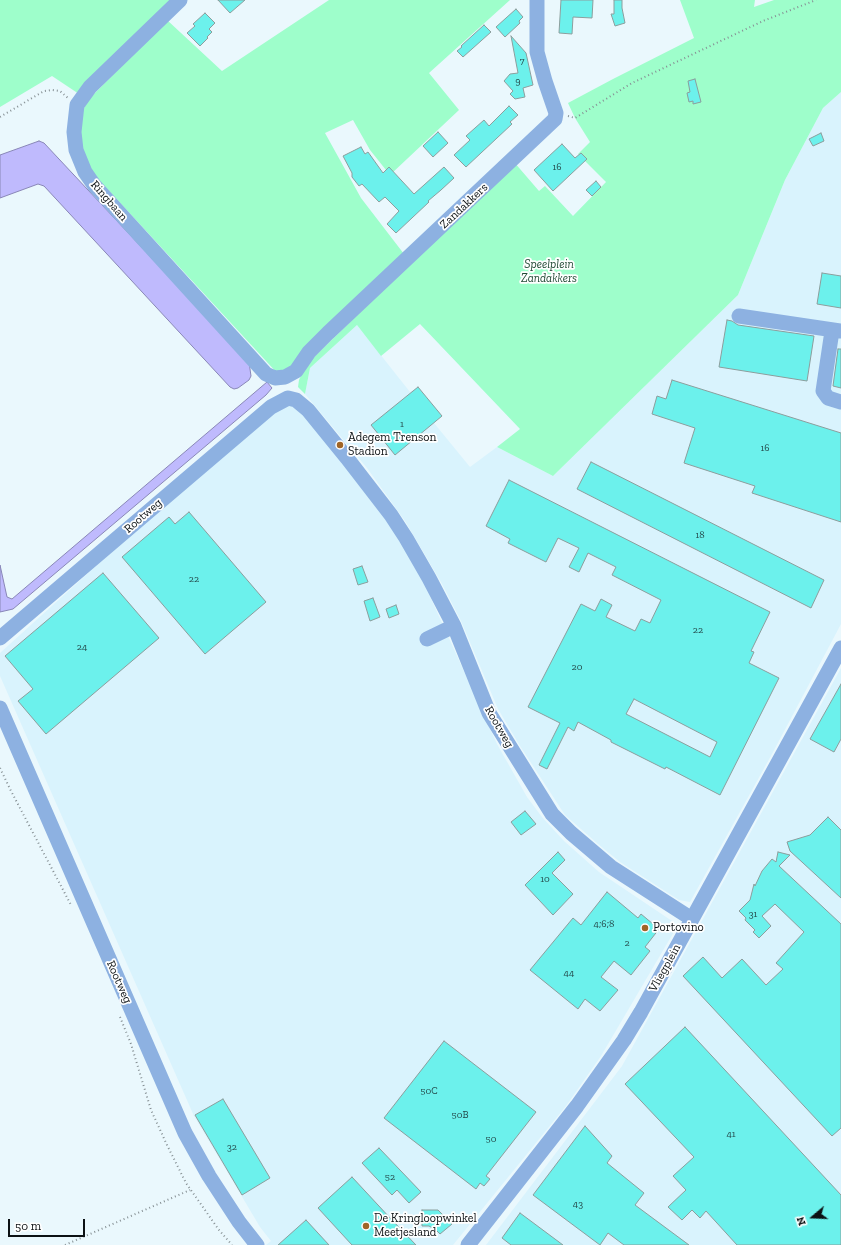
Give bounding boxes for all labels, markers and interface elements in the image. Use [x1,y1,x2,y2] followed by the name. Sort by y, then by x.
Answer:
[520,55,524,67] house number: 7
[515,75,521,87] house number: 9
[552,161,562,173] house number: 16
[87,178,131,224] street label: Ringbaan
[437,180,491,232] street label: Zandakkers
[521,258,577,286] park label: Speelplein Zandakkers
[400,418,404,430] house number: 1
[348,431,436,459] place label: Adegem Trenson Stadion
[335,440,345,450] marker: Adegem Trenson Stadion
[760,442,770,454] house number: 16
[121,496,165,536] street label: Rootweg
[695,529,705,541] house number: 18
[189,573,199,585] house number: 22
[693,624,703,636] house number: 22
[77,641,87,653] house number: 24
[572,661,582,673] house number: 20
[481,704,517,750] street label: Rootweg
[540,873,550,885] house number: 10
[749,908,757,920] house number: 31
[594,918,614,930] house number: 4;6;8
[653,921,704,935] place label: Portovino
[640,923,650,933] marker: Portovino
[624,937,630,949] house number: 2
[646,942,684,994] street label: Vliegplein
[103,958,135,1006] street label: Rootweg
[564,967,574,979] house number: 44
[420,1085,438,1097] house number: 50C
[452,1109,468,1121] house number: 50B
[726,1128,736,1140] house number: 41
[486,1133,496,1145] house number: 50
[227,1141,237,1153] house number: 32
[385,1171,395,1183] house number: 52
[793,1197,833,1237] north arrow
[573,1198,583,1210] house number: 43
[10,1211,87,1237] scale bar
[374,1212,477,1240] place label: De Kringloopwinkel Meetjesland
[794,1215,809,1227] text: N
[15,1219,41,1233] text: 50 m
[361,1221,371,1231] marker: De Kringloopwinkel Meetjesland

